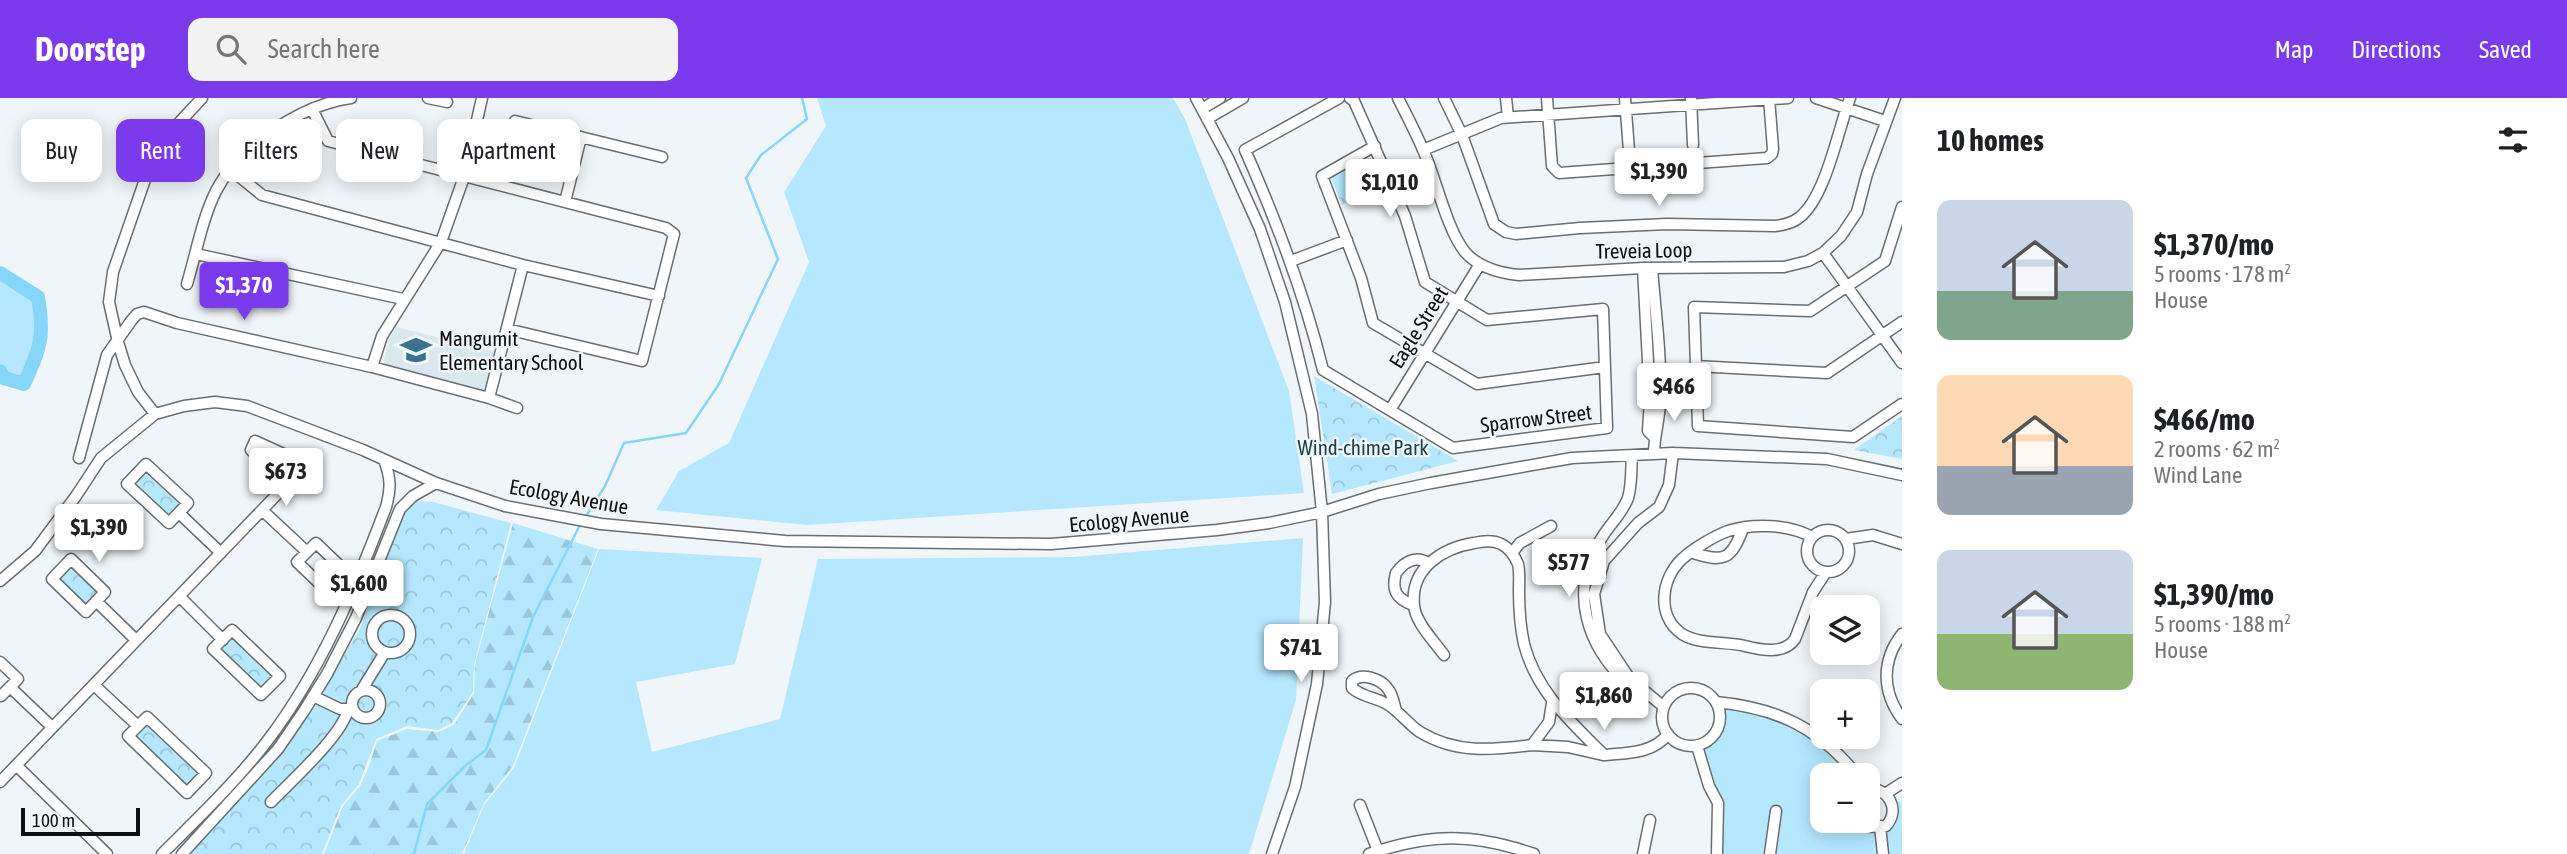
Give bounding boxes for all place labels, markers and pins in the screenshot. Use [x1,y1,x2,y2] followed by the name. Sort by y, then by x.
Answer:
[1602,148,1716,208] pin: $1,390
[1333,159,1447,219] pin: $1,010
[187,262,301,322] pin: $1,370
[439,326,584,374] place label: Mangumit Elementary School
[399,333,433,367] school or university icon: Mangumit Elementary School
[1633,364,1715,423] pin: $466
[245,448,327,508] pin: $673
[42,504,156,564] pin: $1,390
[1528,540,1610,599] pin: $577
[302,560,416,620] pin: $1,600
[1260,624,1342,684] pin: $741
[1547,672,1661,732] pin: $1,860

